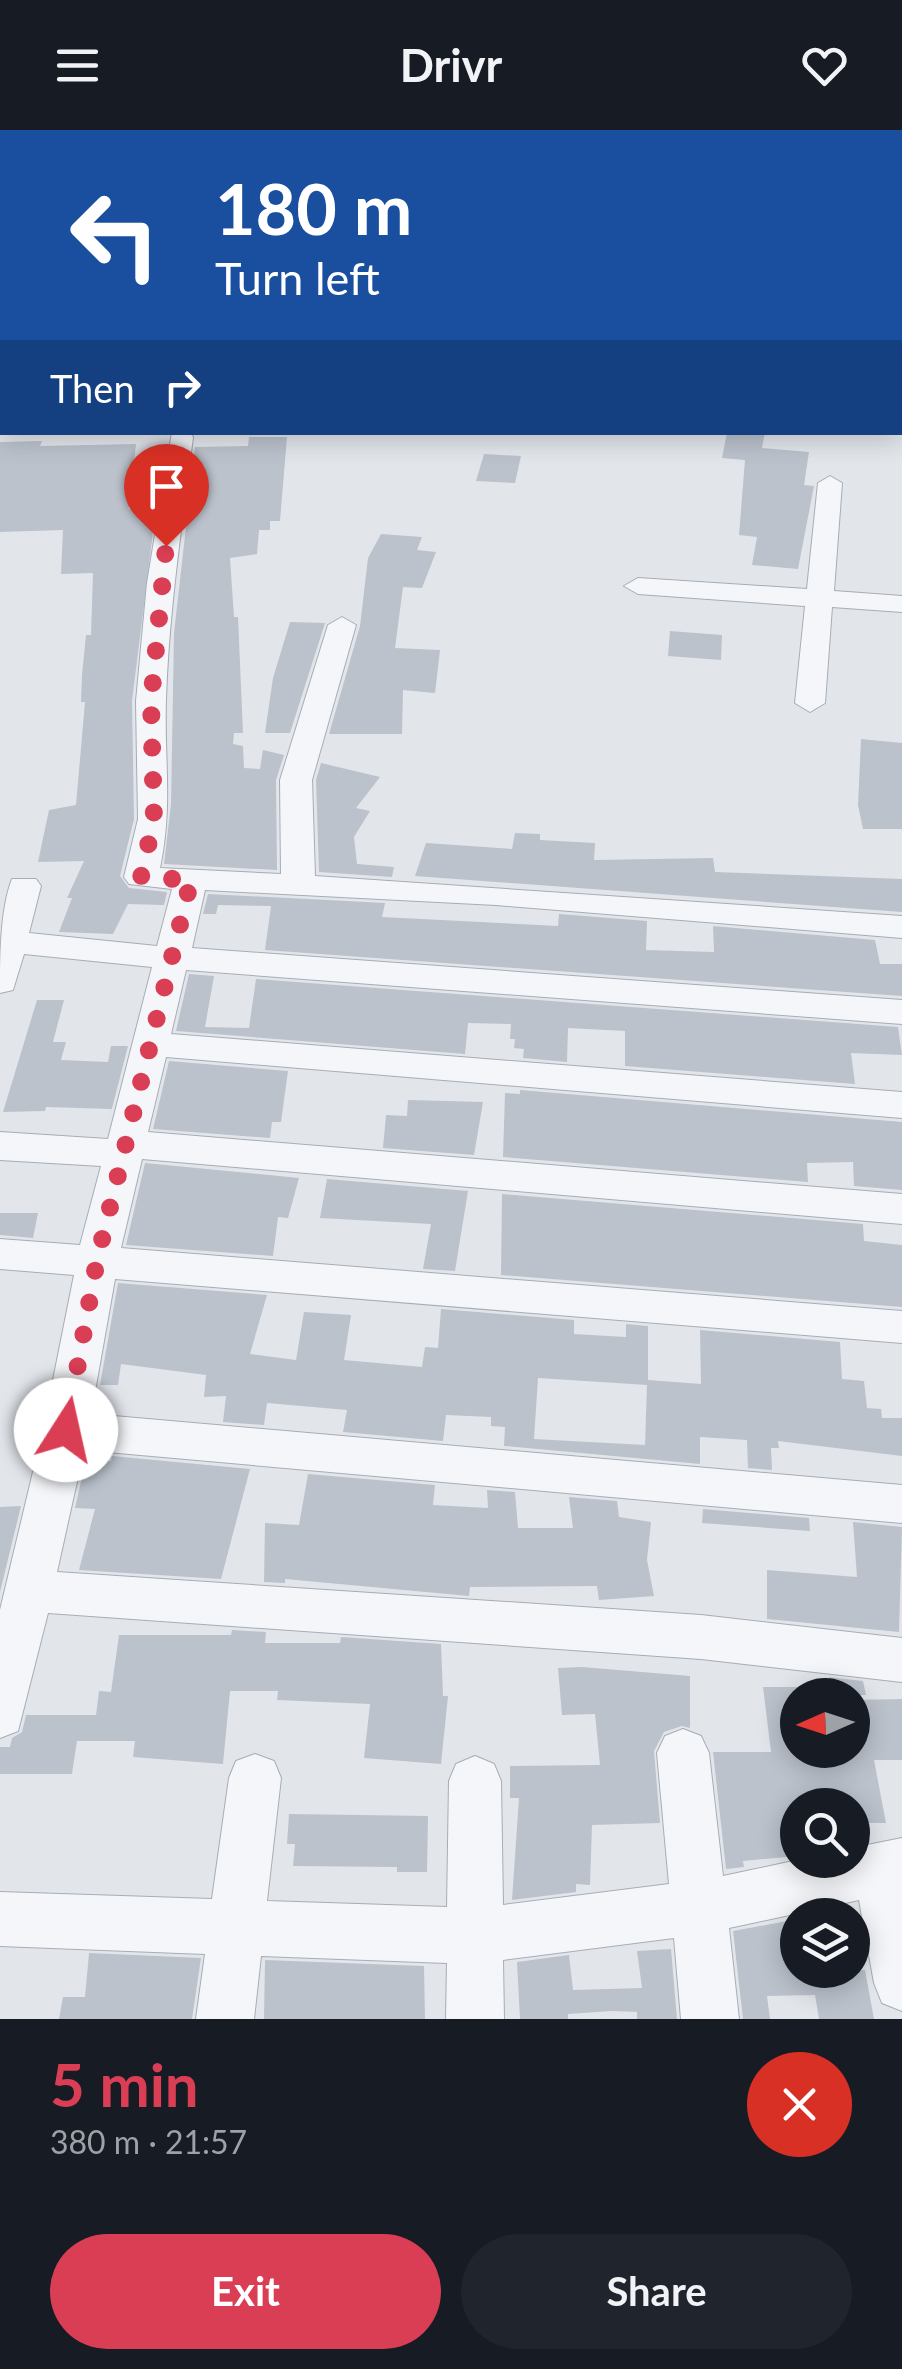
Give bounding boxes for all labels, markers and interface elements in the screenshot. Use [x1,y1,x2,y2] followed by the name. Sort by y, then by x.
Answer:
[50,38,105,93] icon: menu
[400,38,502,92] text: Drivr
[797,38,852,93] icon: heart
[215,166,412,250] text: 180 m
[50,170,180,300] icon: left
[215,251,380,305] text: Turn left
[155,360,210,415] icon: right
[50,365,135,411] text: Then
[124,444,209,547] pin
[139,459,194,514] icon: arrive
[14,1378,118,1482] position arrow
[780,1678,870,1768] north arrow
[780,1678,870,1988] map controls
[780,1788,870,1878] button: search
[780,1898,870,1988] button: layers
[50,2048,199,2120] text: 5 min
[747,2052,852,2157] button: close
[50,2122,247,2161] text: 380 m · 21:57
[50,2234,441,2349] button: Exit
[461,2234,852,2349] button: Share

